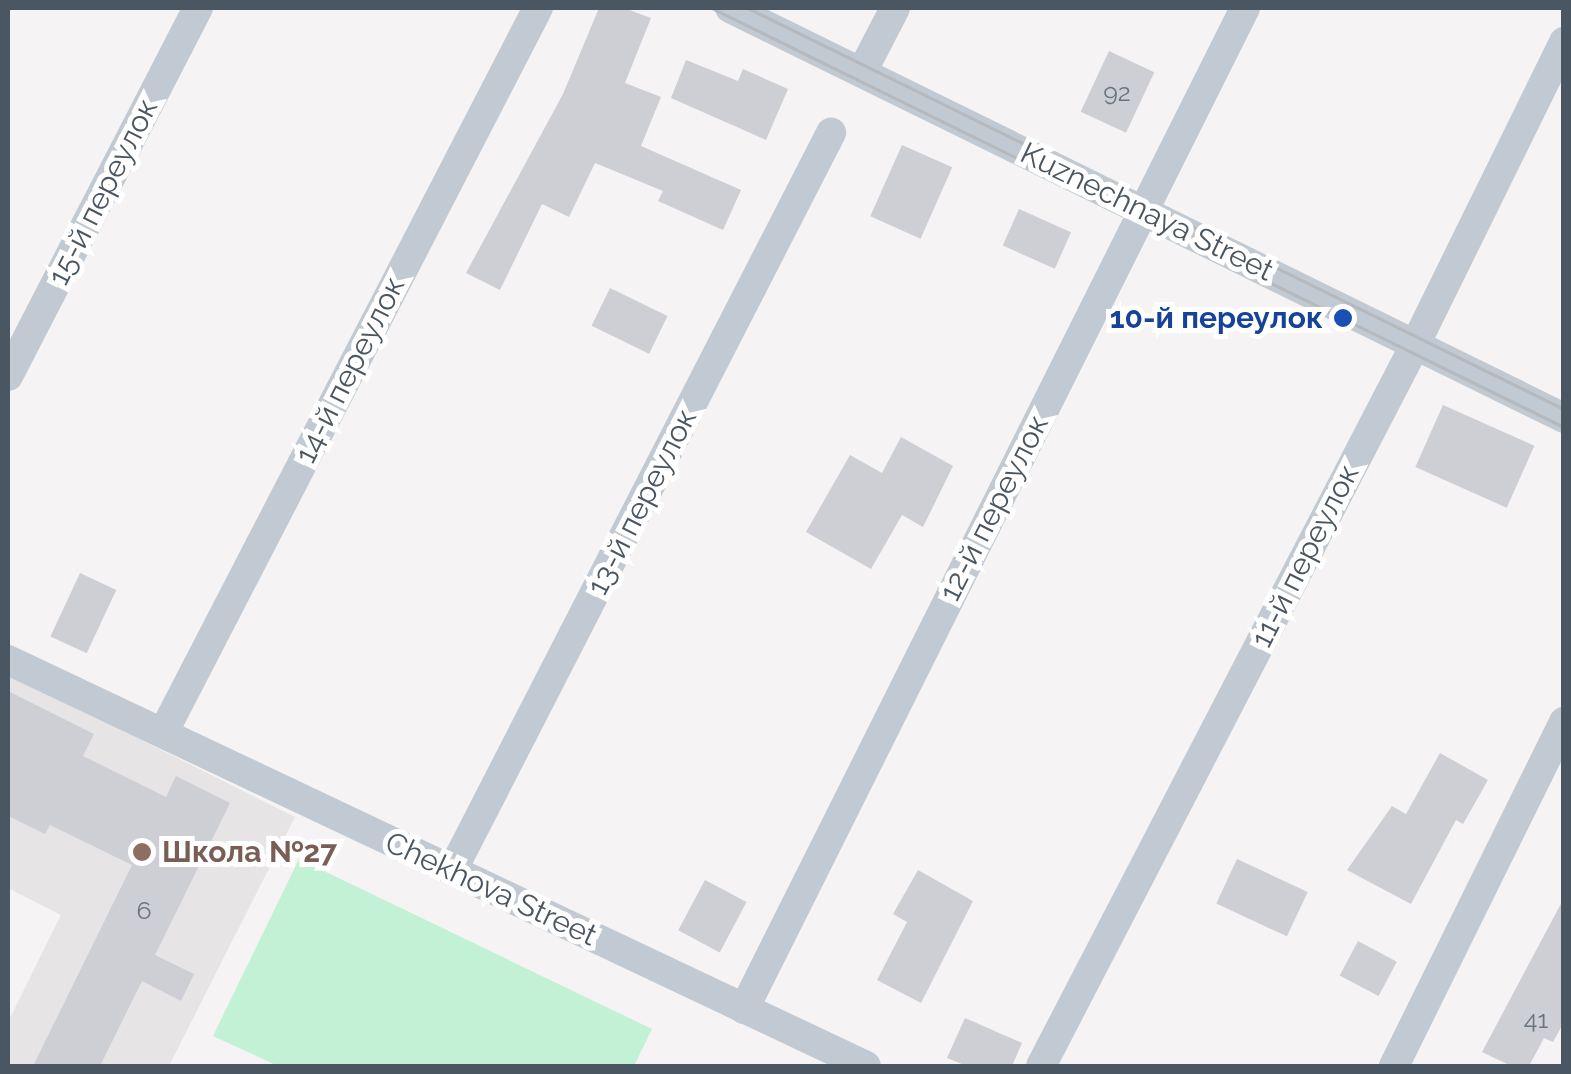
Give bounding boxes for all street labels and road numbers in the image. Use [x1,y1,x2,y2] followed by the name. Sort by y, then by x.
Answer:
[41,93,165,291] street label: 15-й переулок
[1015,135,1279,289] street label: Kuznechnaya Street
[288,271,412,469] street label: 14-й переулок
[580,403,704,601] street label: 13-й переулок
[932,409,1056,607] street label: 12-й переулок
[1243,458,1367,654] street label: 11-й переулок
[380,824,602,954] street label: Chekhova Street

